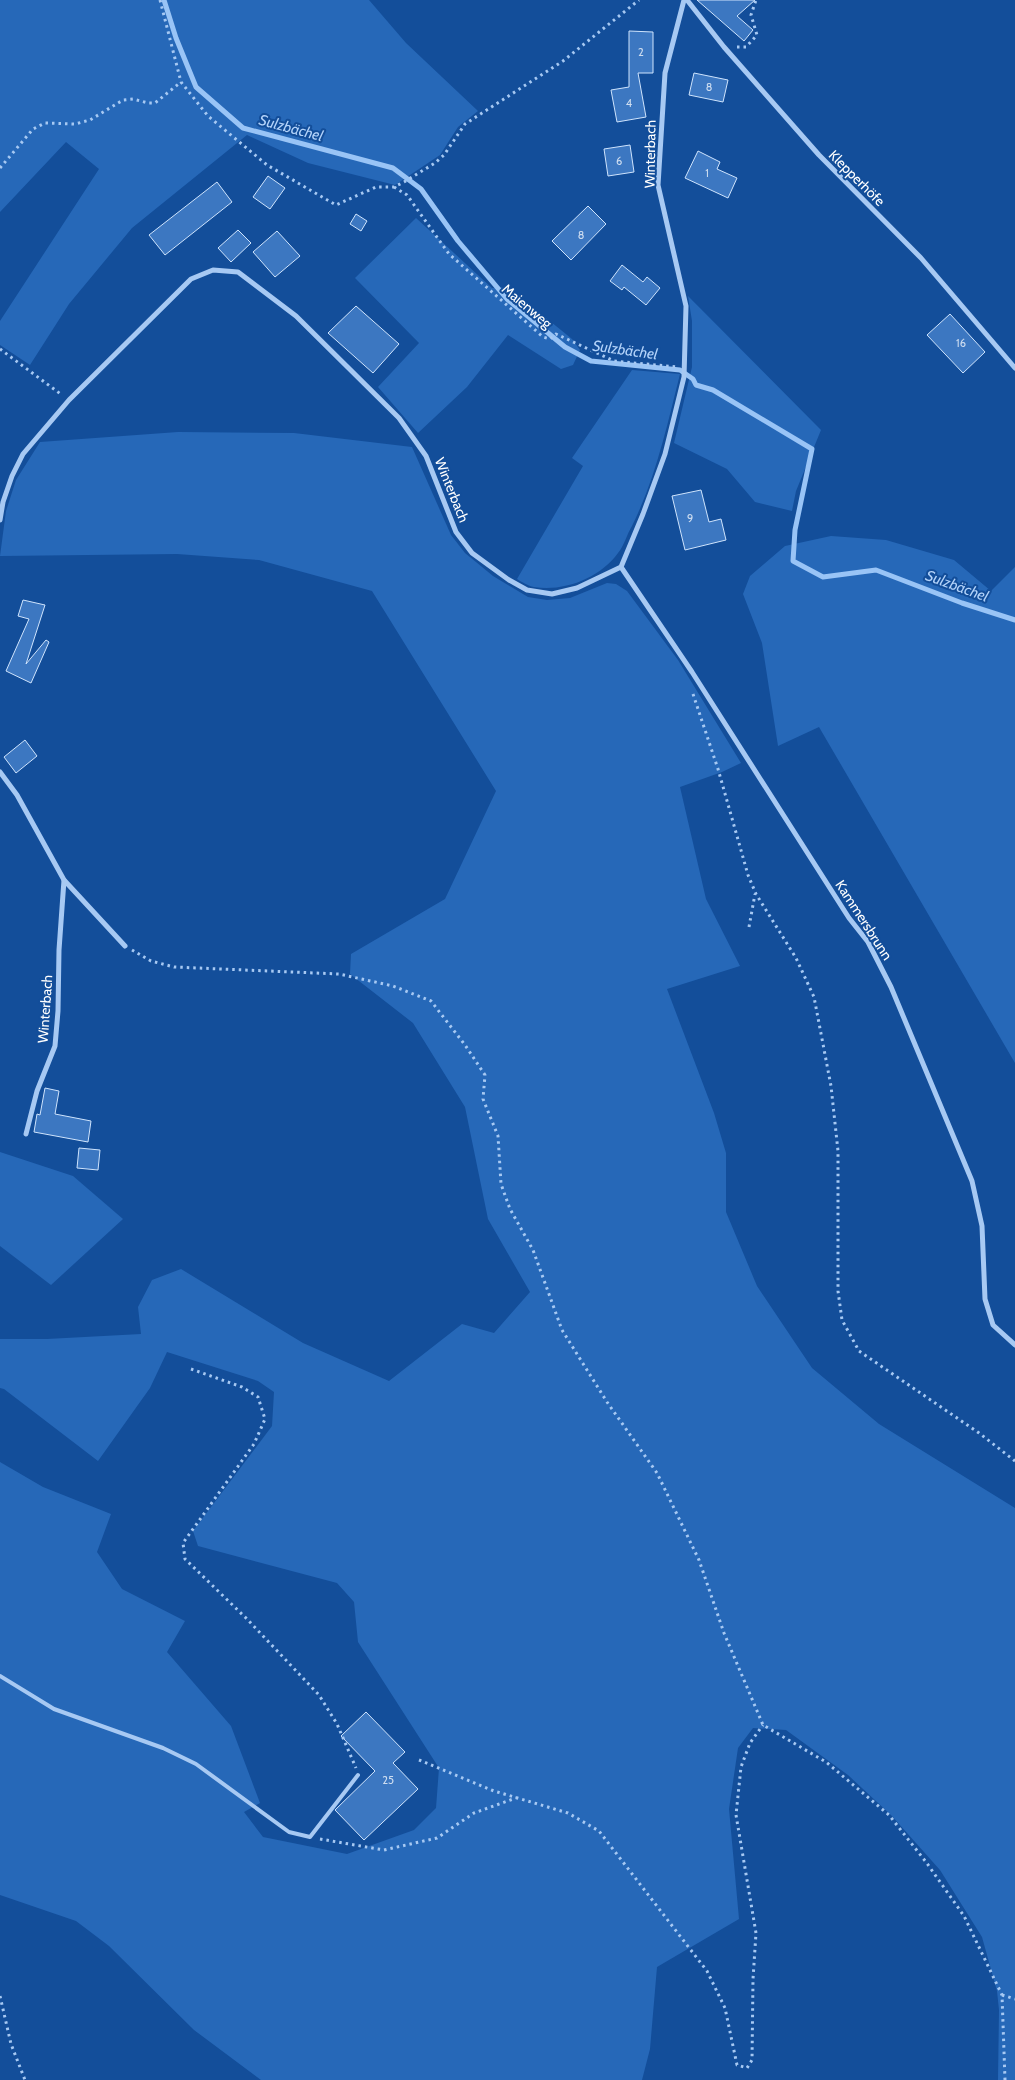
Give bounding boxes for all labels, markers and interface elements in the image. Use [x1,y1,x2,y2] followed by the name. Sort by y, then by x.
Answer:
[638,45,644,59] house number: 2
[706,80,712,94] house number: 8
[626,96,633,110] house number: 4
[257,111,325,145] water label: Sulzbächel
[640,120,660,188] street label: Winterbach
[825,146,889,210] street label: Klepperhöfe
[616,154,622,168] house number: 6
[705,166,709,180] house number: 1
[578,228,584,242] house number: 8
[498,280,557,333] street label: Maienweg
[956,336,966,350] house number: 16
[591,337,659,364] water label: Sulzbächel
[431,455,473,525] street label: Winterbach
[687,511,693,525] house number: 9
[923,566,991,606] water label: Sulzbächel
[831,877,897,964] street label: Kammersbrunn
[34,974,56,1044] street label: Winterbach
[382,1773,394,1787] house number: 25

